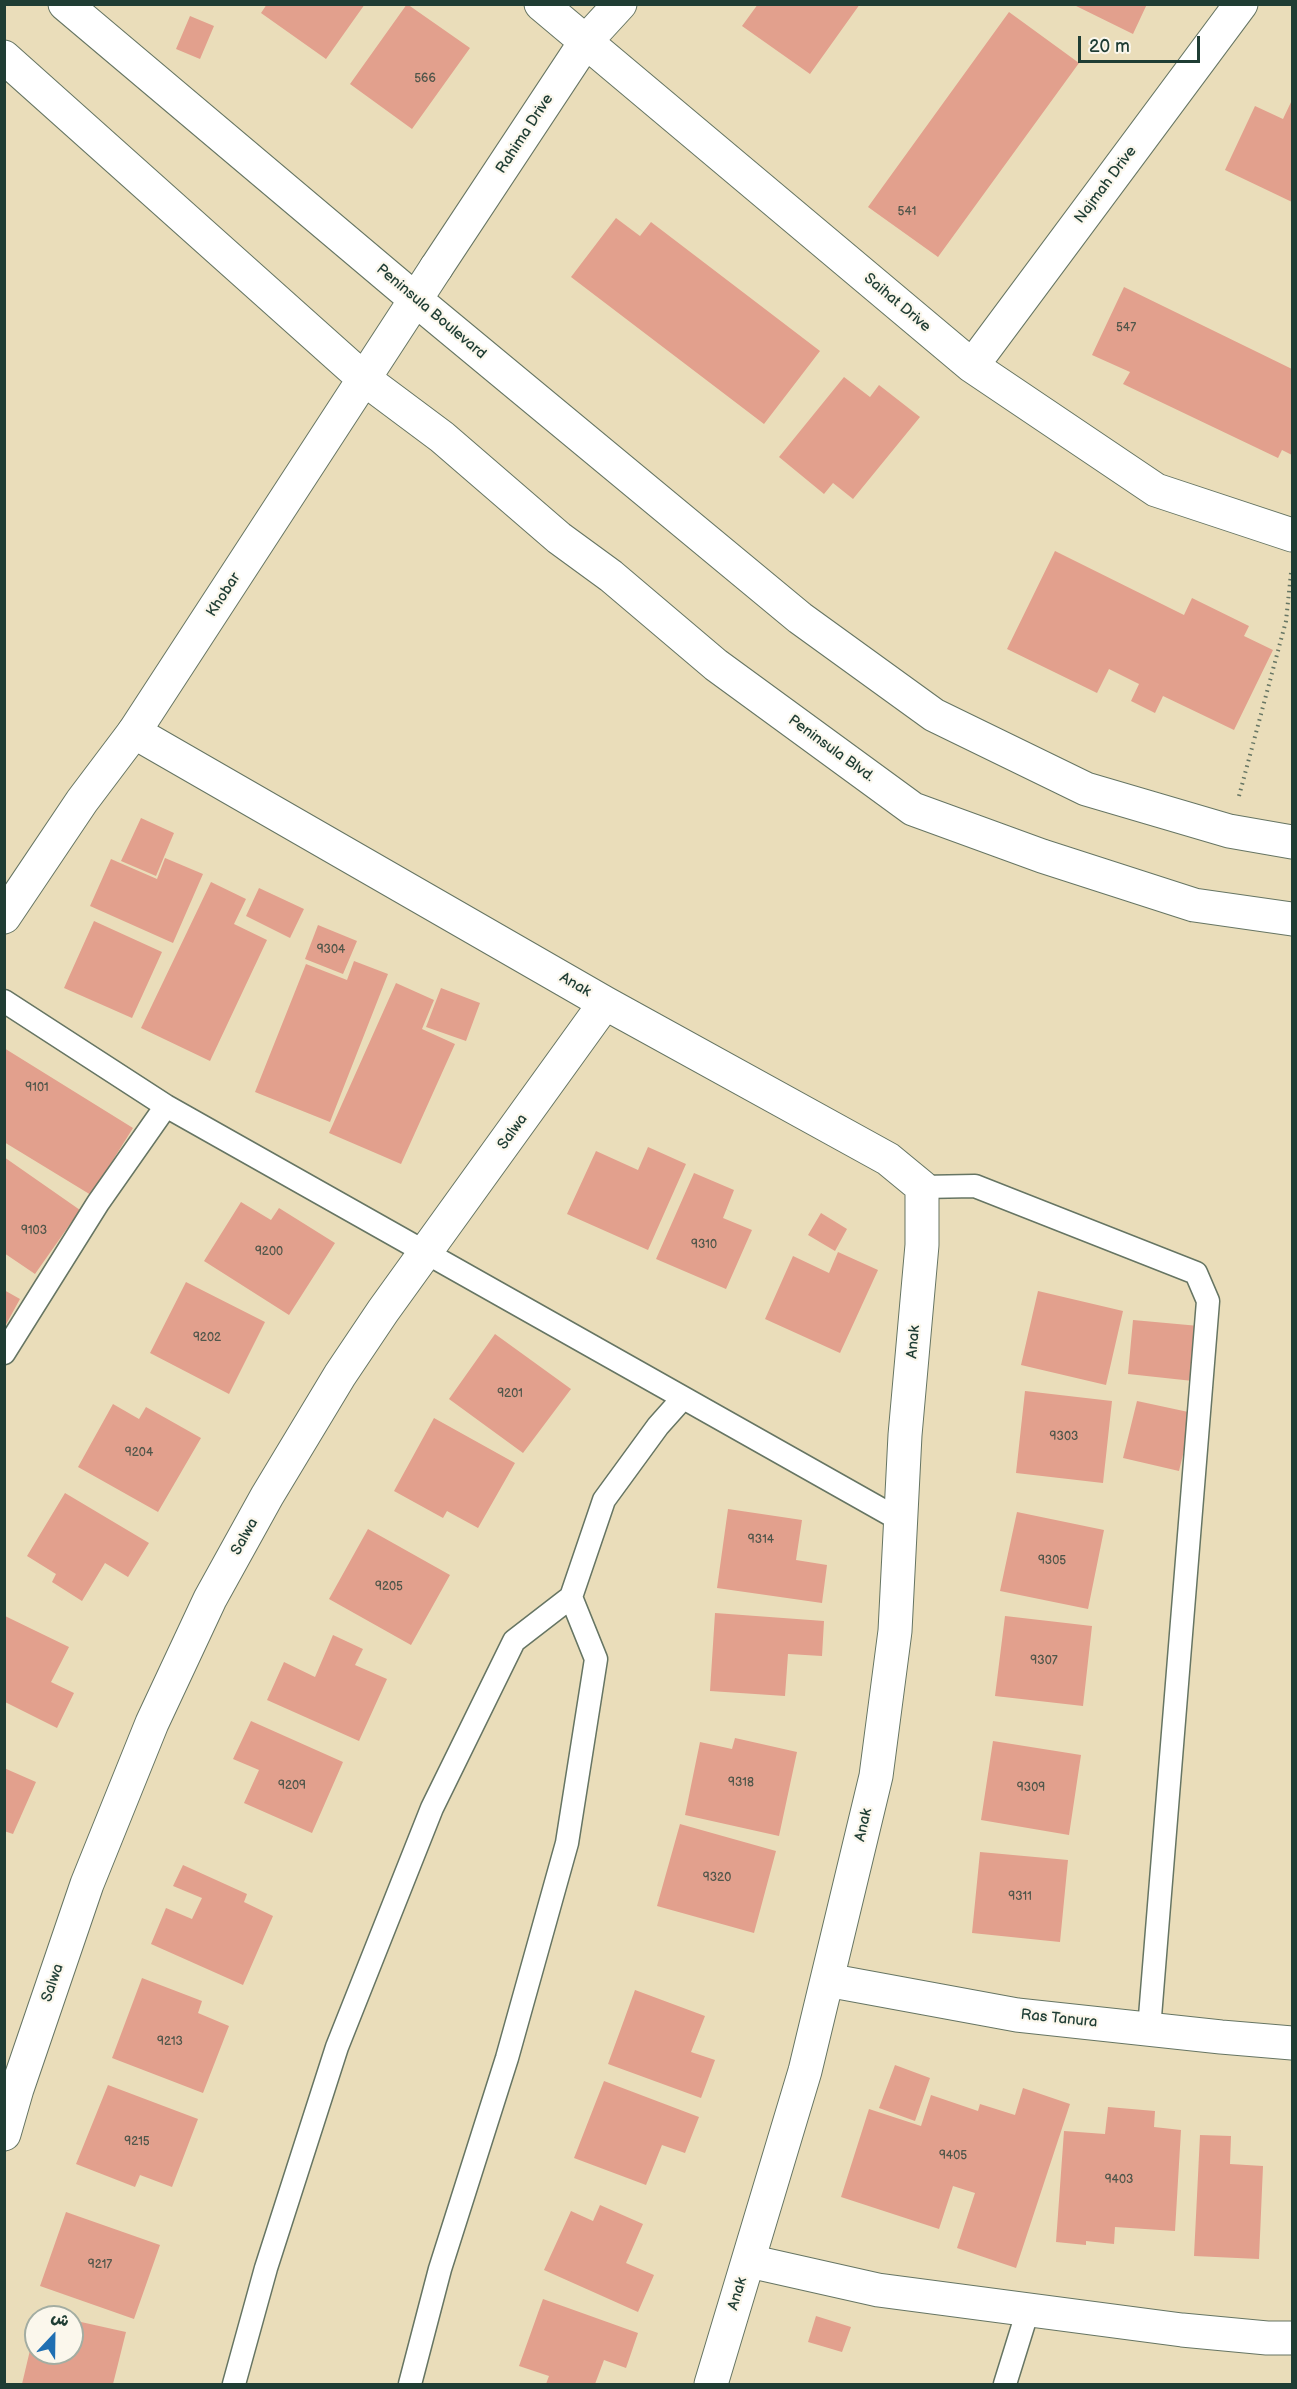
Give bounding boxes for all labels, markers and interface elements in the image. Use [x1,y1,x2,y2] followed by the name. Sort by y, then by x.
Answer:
[1081,24,1202,62] scale bar
[1089,36,1130,57] text: 20 m
[414,72,436,86] house number: 566
[493,91,557,177] street label: Rahima Drive
[1071,143,1141,227] street label: Najmah Drive
[898,205,916,219] house number: 541
[372,261,490,363] street label: Peninsula Boulevard
[860,270,934,336] street label: Saihat Drive
[1116,321,1136,335] house number: 547
[203,570,245,620] street label: Khobar
[784,712,878,786] street label: Peninsula Blvd.
[317,943,345,957] house number: 9304
[556,969,594,1001] street label: Anak
[25,1081,49,1095] house number: 9101
[494,1111,532,1153] street label: Salwa
[21,1224,47,1238] house number: 9103
[691,1238,717,1252] house number: 9310
[255,1245,283,1259] house number: 9200
[904,1325,924,1359] street label: Anak
[193,1331,221,1345] house number: 9202
[497,1387,523,1401] house number: 9201
[1050,1430,1078,1444] house number: 9303
[125,1446,153,1460] house number: 9204
[228,1515,262,1559] street label: Salwa
[748,1533,774,1547] house number: 9314
[1038,1554,1066,1568] house number: 9305
[375,1580,403,1594] house number: 9205
[1030,1654,1058,1668] house number: 9307
[728,1776,754,1790] house number: 9318
[278,1779,306,1793] house number: 9209
[1017,1781,1045,1795] house number: 9309
[851,1807,877,1843] street label: Anak
[703,1871,731,1885] house number: 9320
[1008,1890,1032,1904] house number: 9311
[38,1961,68,2005] street label: Salwa
[1020,2006,1098,2032] street label: Ras Tanura
[157,2035,183,2049] house number: 9213
[124,2135,150,2149] house number: 9215
[939,2149,967,2163] house number: 9405
[1105,2173,1133,2187] house number: 9403
[88,2258,112,2272] house number: 9217
[725,2275,751,2313] street label: Anak
[24,2305,84,2365] north arrow
[48,2308,72,2332] text: ش

